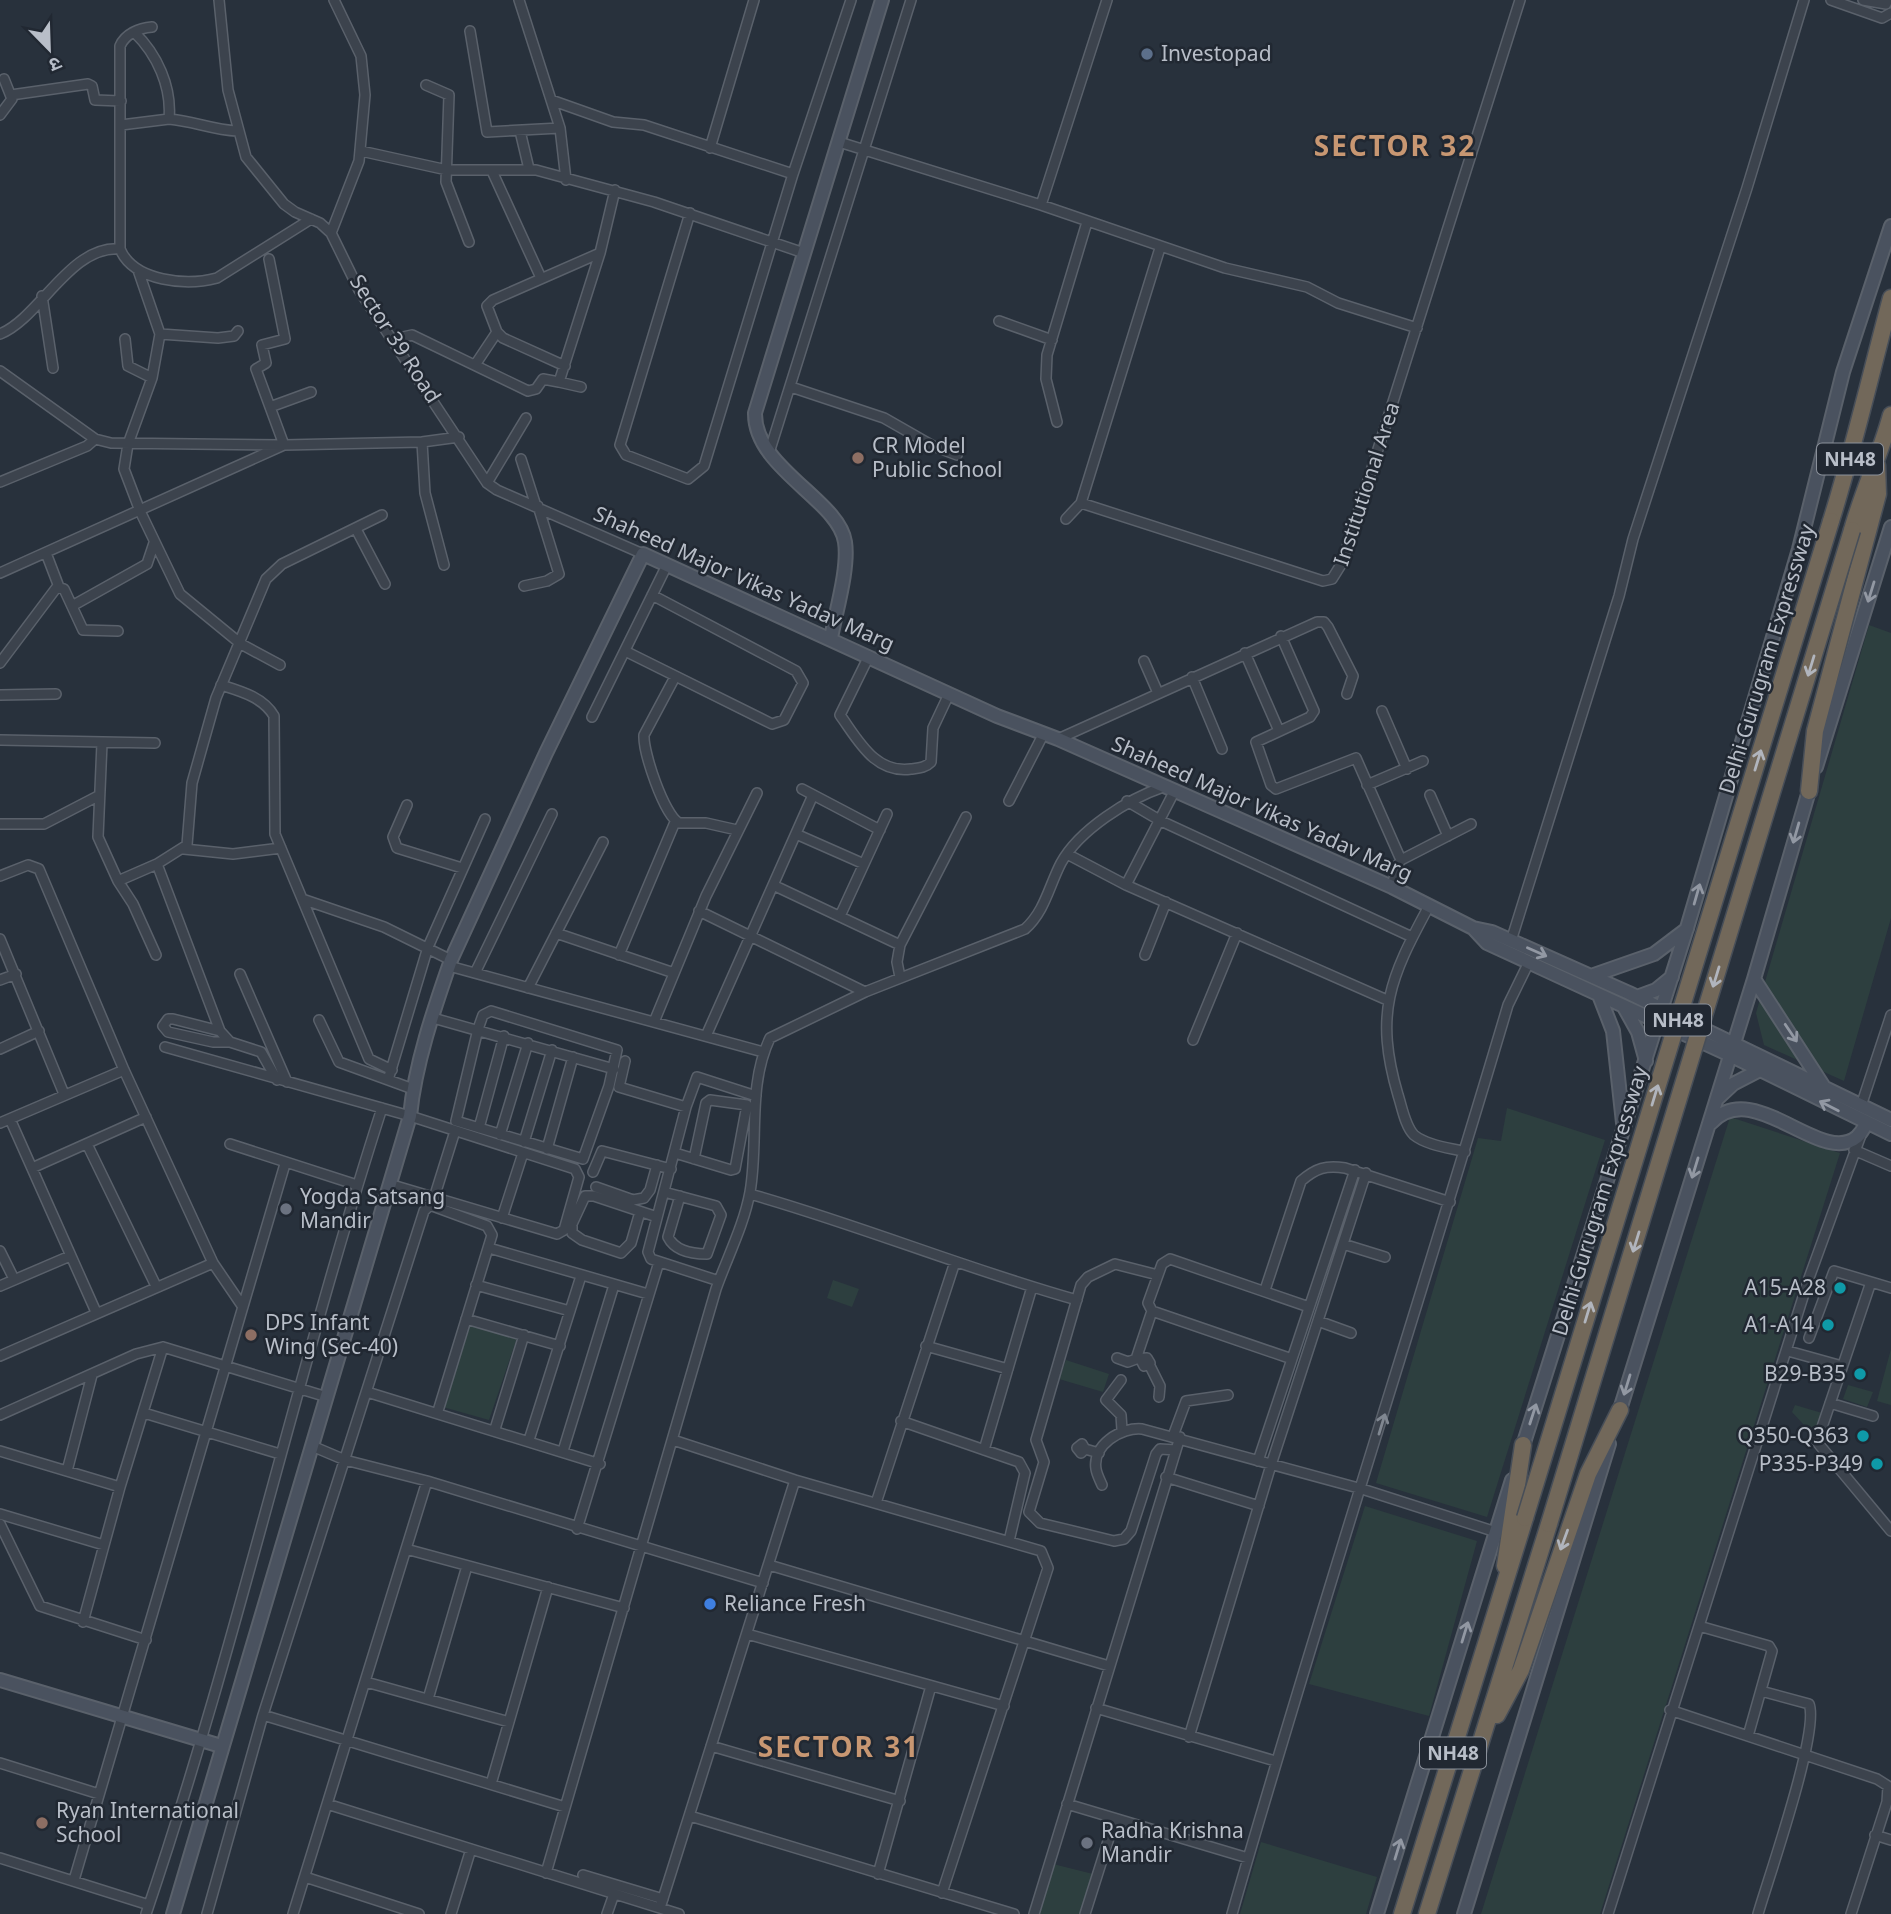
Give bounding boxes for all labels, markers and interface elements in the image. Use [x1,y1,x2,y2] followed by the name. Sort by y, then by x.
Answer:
[14,14,84,84] north arrow
[1161,39,1272,67] place label: Investopad
[1139,46,1155,62] marker: Investopad
[45,51,66,79] text: उ
[1314,126,1476,164] district label: SECTOR 32
[344,269,448,408] street label: Sector 39 Road
[1326,398,1406,569] street label: Institutional Area
[872,431,1002,483] place label: CR Model Public School
[1817,444,1883,474] road number: NH48
[850,450,866,466] marker: CR Model Public School
[590,499,899,657] street label: Shaheed Major Vikas Yadav Marg
[1712,520,1821,797] street label: Delhi-Gurugram Expressway
[1863,581,1876,603] one-way arrow
[1804,654,1816,676] one-way arrow
[1108,729,1417,887] street label: Shaheed Major Vikas Yadav Marg
[1752,749,1765,771] one-way arrow
[1789,821,1802,843] one-way arrow
[1692,883,1705,905] one-way arrow
[1526,946,1547,959] one-way arrow
[1709,966,1722,988] one-way arrow
[1645,1004,1711,1036] road number: NH48
[1784,1022,1798,1042] one-way arrow
[1545,1062,1654,1339] street label: Delhi-Gurugram Expressway
[1650,1084,1663,1106] one-way arrow
[1819,1098,1840,1112] one-way arrow
[1688,1156,1701,1178] one-way arrow
[300,1182,445,1234] place label: Yogda Satsang Mandir
[278,1201,294,1217] marker: Yogda Satsang Mandir
[1628,1230,1641,1252] one-way arrow
[1744,1273,1826,1301] place label: A15-A28
[1832,1280,1848,1296] marker: A15-A28
[1583,1302,1596,1324] one-way arrow
[265,1308,398,1360] place label: DPS Infant Wing (Sec-40)
[1744,1310,1814,1338] place label: A1-A14
[1820,1317,1836,1333] marker: A1-A14
[243,1327,259,1343] marker: DPS Infant Wing (Sec-40)
[1764,1359,1846,1387] place label: B29-B35
[1852,1366,1868,1382] marker: B29-B35
[1620,1374,1633,1396] one-way arrow
[1528,1404,1540,1426] one-way arrow
[1377,1413,1390,1435] one-way arrow
[1737,1421,1849,1449] place label: Q350-Q363
[1855,1428,1871,1444] marker: Q350-Q363
[1759,1449,1863,1477] place label: P335-P349
[1869,1456,1885,1472] marker: P335-P349
[1557,1529,1569,1551] one-way arrow
[724,1589,866,1617] place label: Reliance Fresh
[702,1596,718,1612] marker: Reliance Fresh
[1460,1621,1473,1643] one-way arrow
[758,1727,920,1765] district label: SECTOR 31
[1420,1737,1486,1768] road number: NH48
[56,1796,239,1848] place label: Ryan International School
[34,1815,50,1831] marker: Ryan International School
[1101,1816,1244,1868] place label: Radha Krishna Mandir
[1079,1835,1095,1851] marker: Radha Krishna Mandir
[1392,1838,1405,1860] one-way arrow

